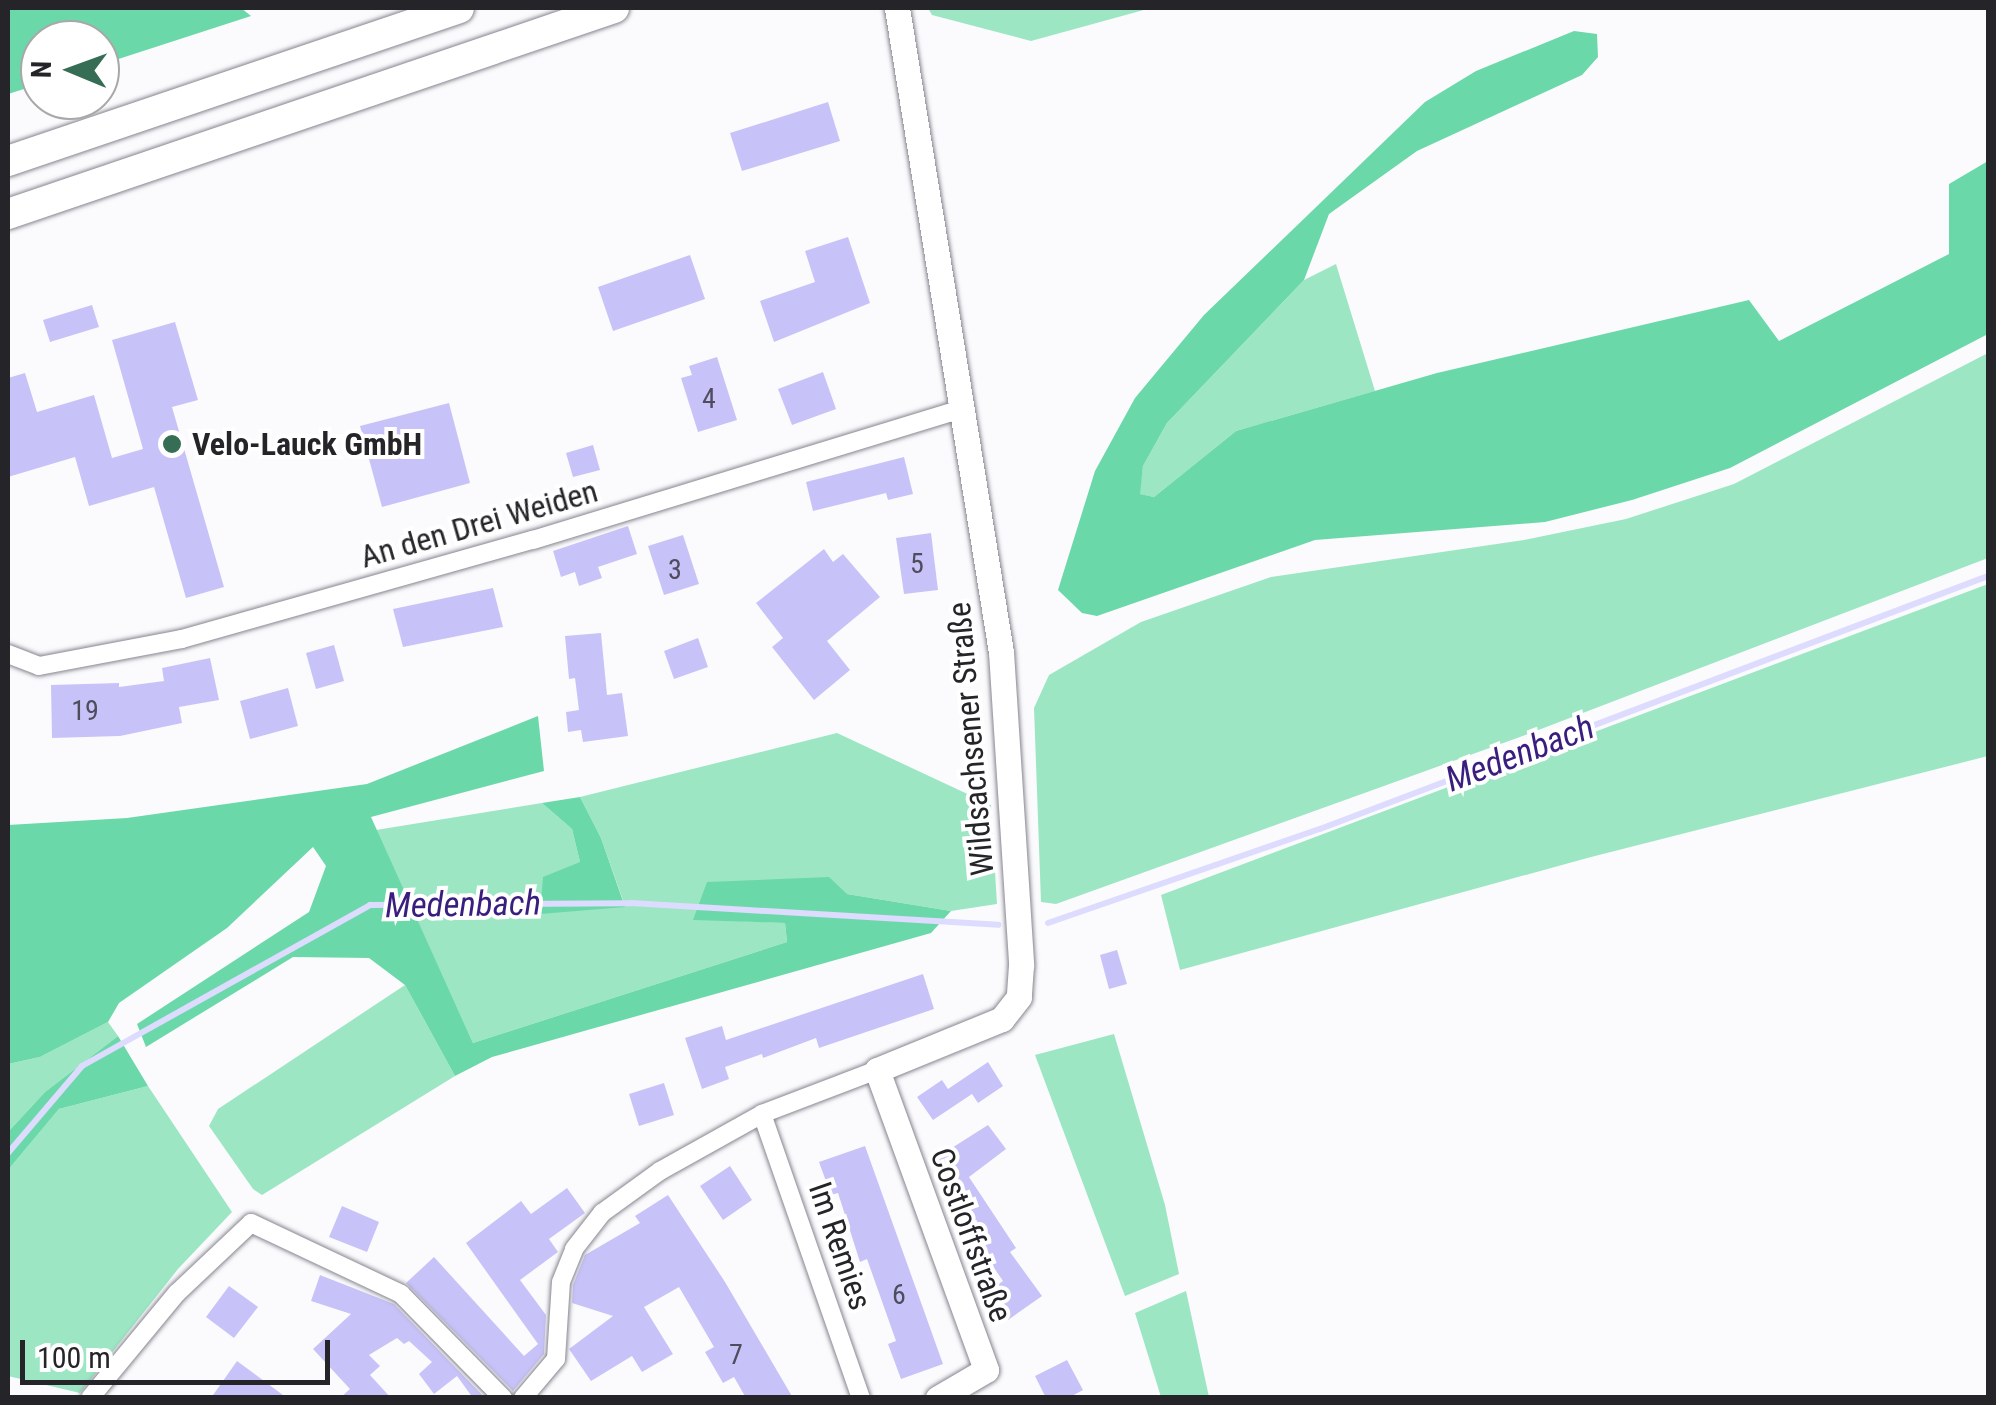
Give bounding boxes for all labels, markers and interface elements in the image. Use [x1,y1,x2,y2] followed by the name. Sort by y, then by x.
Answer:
[20,20,120,120] north arrow
[25,61,58,78] text: N
[702,382,716,416] house number: 4
[192,425,422,463] place label: Velo-Lauck GmbH
[161,433,183,455] marker: Velo-Lauck GmbH
[356,472,602,576] street label: An den Drei Weiden
[910,547,924,581] house number: 5
[668,553,682,587] house number: 3
[940,601,1002,877] street label: Wildsachsener Straße
[71,694,99,728] house number: 19
[1440,706,1600,802] water label: Medenbach
[385,883,541,927] water label: Medenbach
[922,1143,1020,1327] street label: Costloffstraße
[800,1177,880,1315] street label: Im Remies
[892,1278,906,1312] house number: 6
[25,1320,335,1382] scale bar
[729,1338,743,1372] house number: 7
[37,1340,111,1375] text: 100 m

